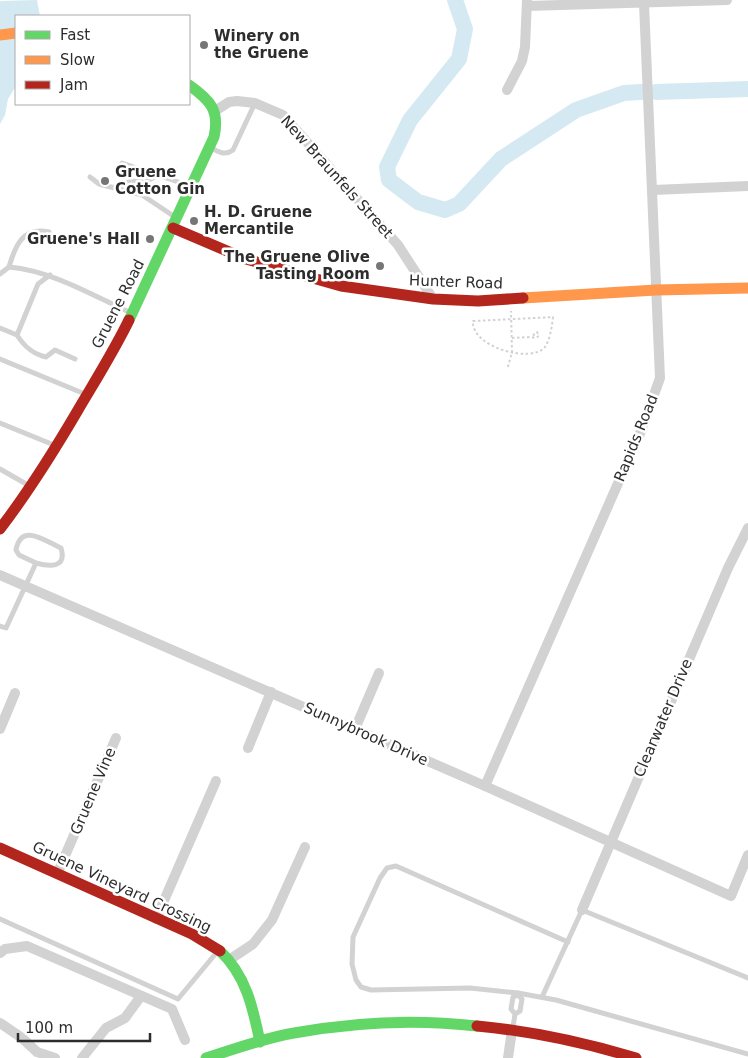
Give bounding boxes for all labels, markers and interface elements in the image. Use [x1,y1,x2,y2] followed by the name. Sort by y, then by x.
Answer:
[15,15,190,105] legend
[60,26,90,44] text: Fast
[214,27,309,62] place label: Winery on the Gruene
[198,39,210,51] marker: Winery on the Gruene
[60,51,95,69] text: Slow
[59,76,88,94] text: Jam
[277,112,397,242] street label: New Braunfels Street
[115,163,205,198] place label: Gruene Cotton Gin
[99,175,111,187] marker: Gruene Cotton Gin
[204,203,312,238] place label: H. D. Gruene Mercantile
[188,215,200,227] marker: H. D. Gruene Mercantile
[27,230,140,248] place label: Gruene's Hall
[144,233,156,245] marker: Gruene's Hall
[224,248,370,283] place label: The Gruene Olive Tasting Room
[88,256,148,352] street label: Gruene Road
[374,260,386,272] marker: The Gruene Olive Tasting Room
[409,271,503,293] street label: Hunter Road
[610,392,662,484] street label: Rapids Road
[630,656,696,780] street label: Clearwater Drive
[301,699,431,769] street label: Sunnybrook Drive
[67,745,119,837] street label: Gruene Vine
[30,838,214,936] street label: Gruene Vineyard Crossing
[18,1010,150,1042] scale bar
[25,1019,73,1037] text: 100 m

